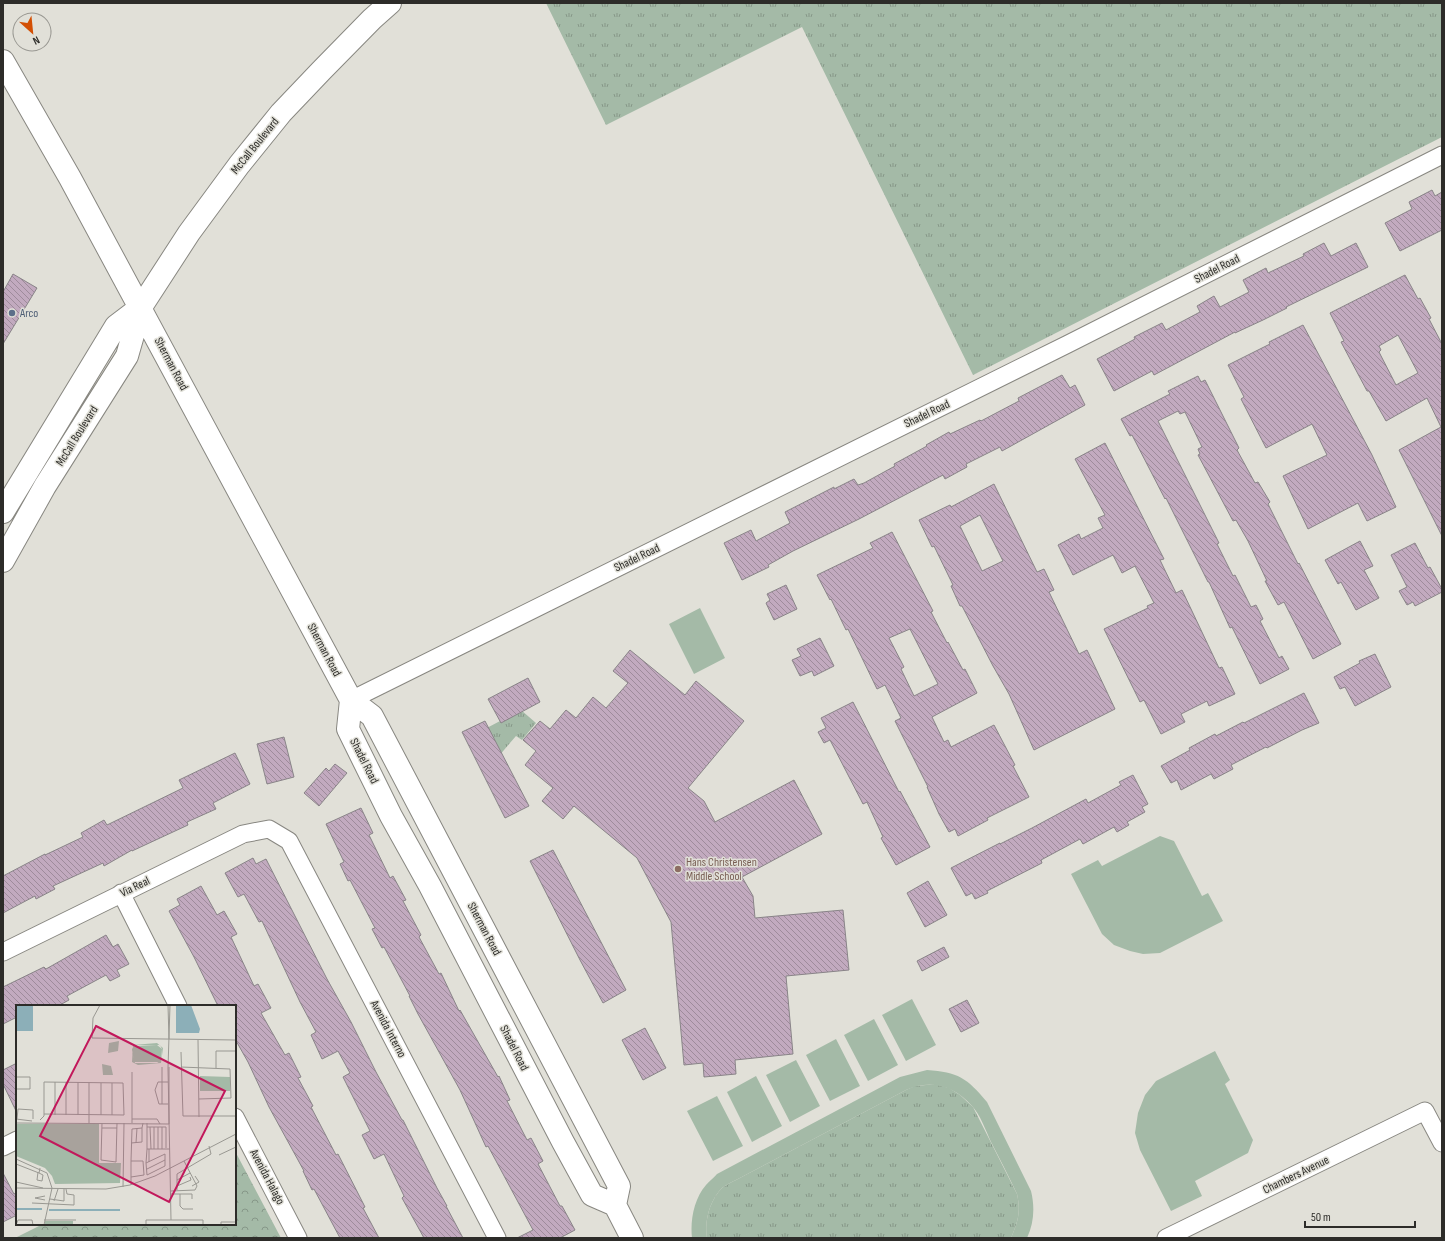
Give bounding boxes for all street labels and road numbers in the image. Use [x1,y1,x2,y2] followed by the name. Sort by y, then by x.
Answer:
[228,115,282,177] street label: McCall Boulevard
[1192,251,1242,287] street label: Shadel Road
[151,335,191,393] street label: Sherman Road
[902,397,952,431] street label: Shadel Road
[53,403,101,469] street label: McCall Boulevard
[612,541,662,575] street label: Shadel Road
[304,621,344,679] street label: Sherman Road
[346,736,382,786] street label: Shadel Road
[118,873,152,901] street label: Via Real
[464,900,504,958] street label: Sherman Road
[366,997,409,1060] street label: Avenida Interno
[496,1023,532,1073] street label: Shadel Road
[246,1146,288,1207] street label: Avenida Halago
[1260,1152,1332,1198] street label: Chambers Avenue

